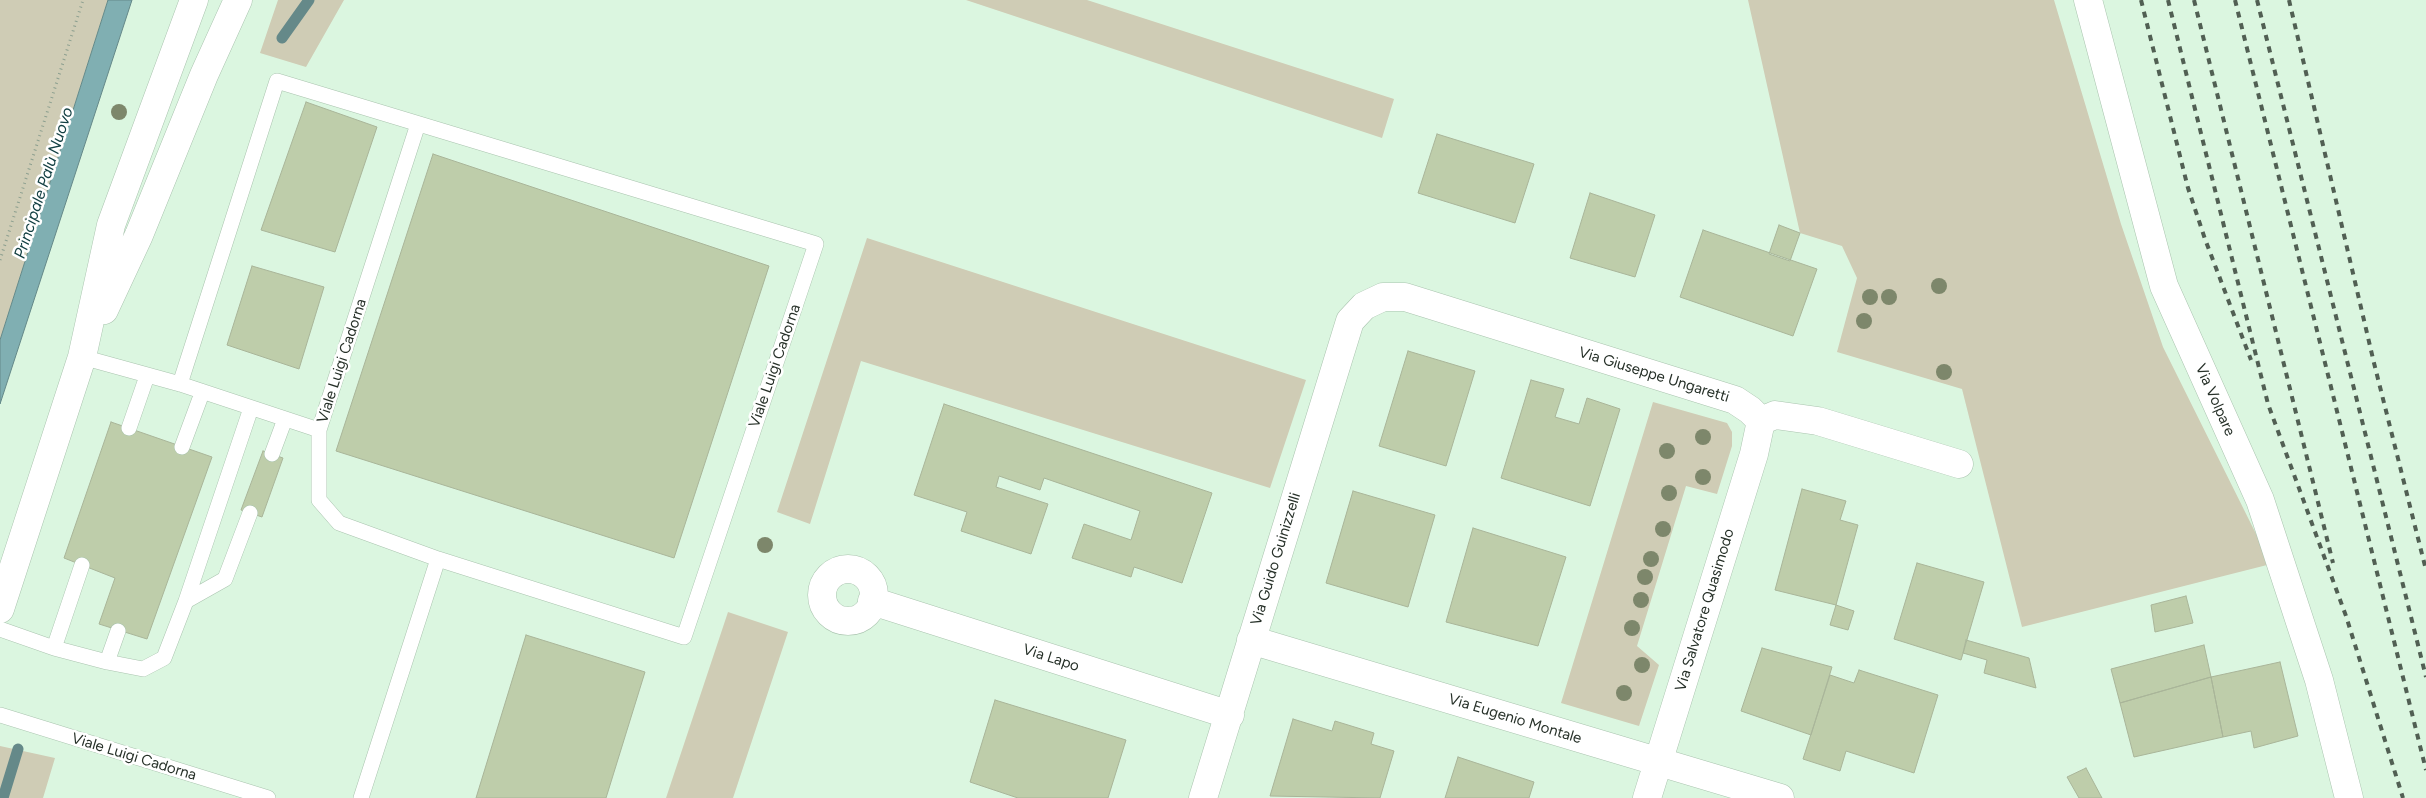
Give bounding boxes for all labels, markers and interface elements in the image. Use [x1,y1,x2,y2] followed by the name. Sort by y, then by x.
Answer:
[11,105,77,261] water label: Principale Palù Nuovo
[313,297,371,425] street label: Viale Luigi Cadorna
[745,302,805,430] street label: Viale Luigi Cadorna
[1576,343,1732,407] street label: Via Giuseppe Ungaretti
[2191,361,2239,439] street label: Via Volpare
[1247,490,1305,628] street label: Via Guido Guinizzelli
[1672,527,1738,693] street label: Via Salvatore Quasimodo
[1021,640,1081,676] street label: Via Lapo
[1446,690,1584,748] street label: Via Eugenio Montale
[69,729,199,785] street label: Viale Luigi Cadorna

